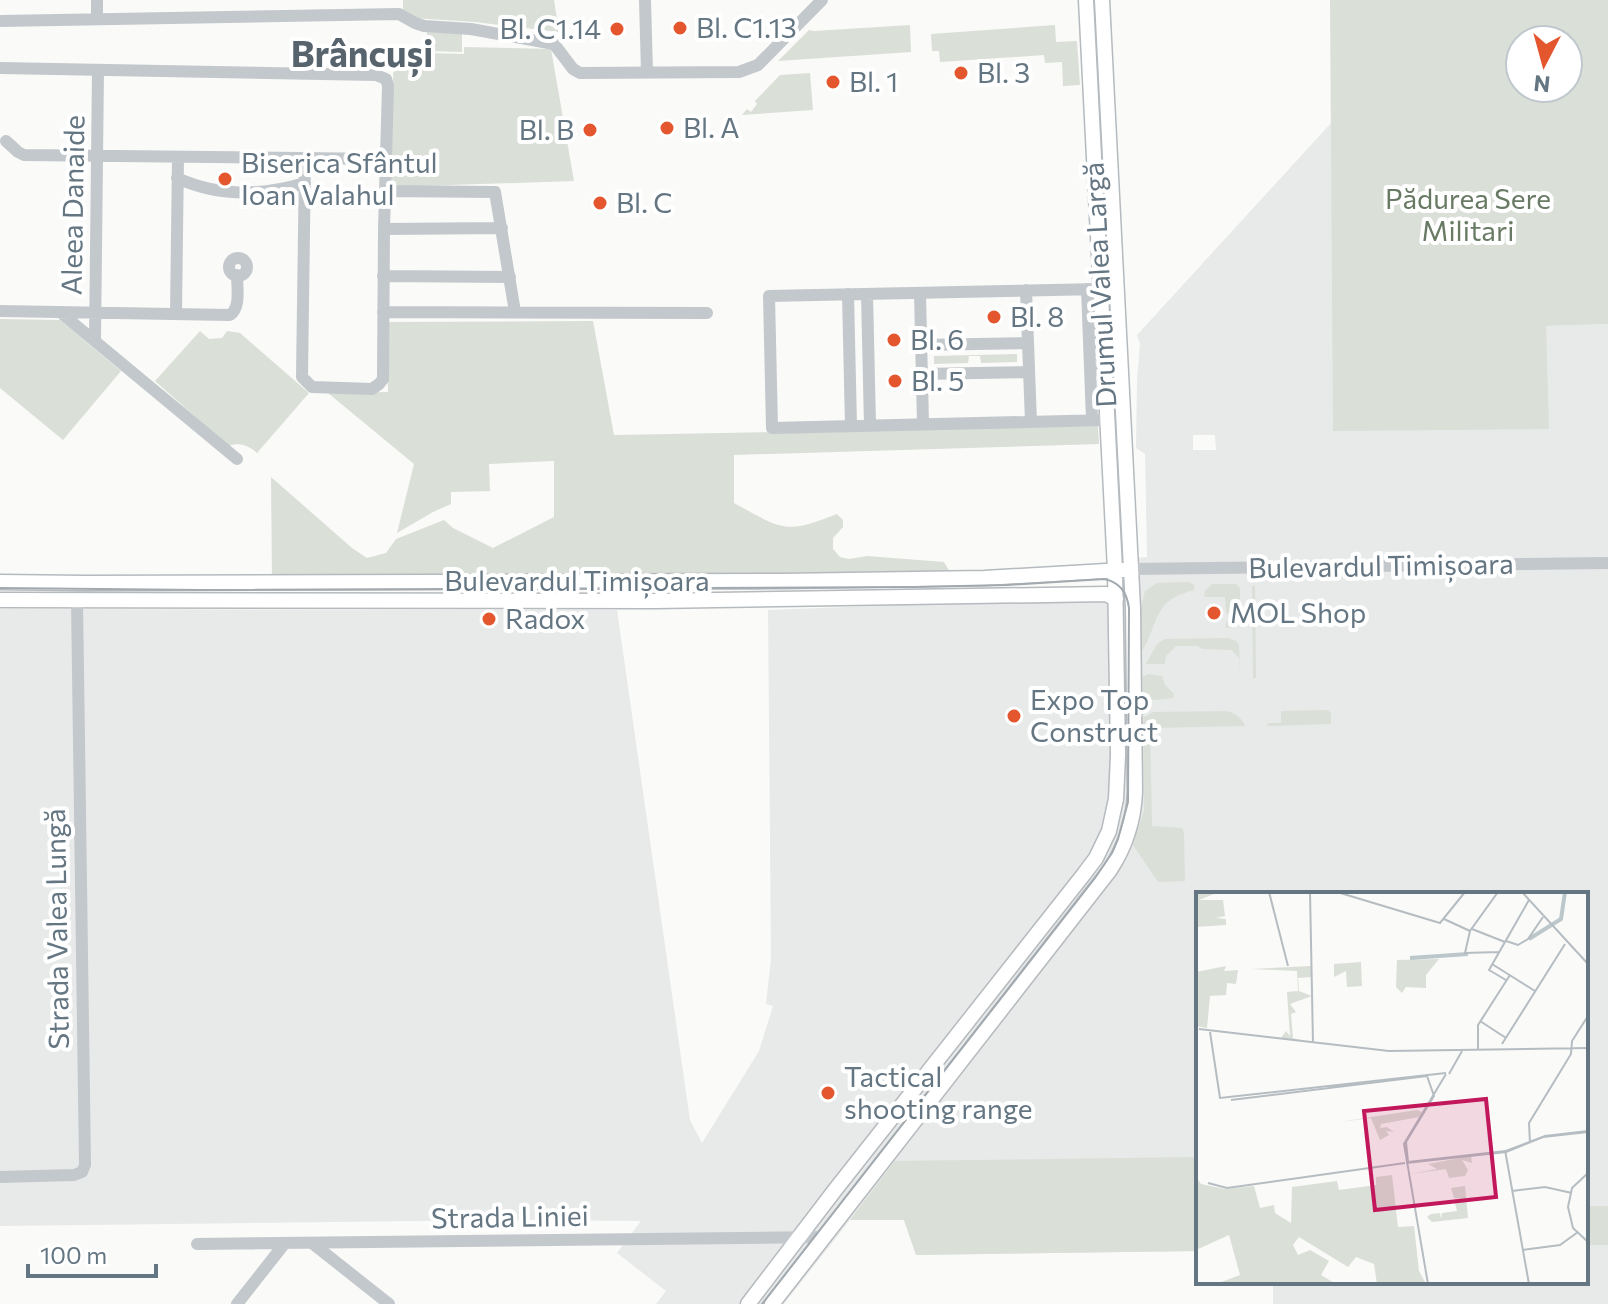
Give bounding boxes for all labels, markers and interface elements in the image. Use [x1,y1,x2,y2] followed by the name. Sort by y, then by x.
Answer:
[696,10,797,44] place label: Bl. C1.13
[499,11,601,45] place label: Bl. C1.14
[671,19,689,37] marker: Bl. C1.13
[608,20,626,38] marker: Bl. C1.14
[1504,24,1584,104] north arrow
[291,30,433,77] district label: Brâncuși
[977,55,1030,89] place label: Bl. 3
[849,64,898,98] place label: Bl. 1
[952,64,970,82] marker: Bl. 3
[1532,70,1551,99] text: N
[824,73,842,91] marker: Bl. 1
[683,110,739,144] place label: Bl. A
[519,112,574,146] place label: Bl. B
[53,115,91,295] street label: Aleea Danaide
[658,119,676,137] marker: Bl. A
[581,121,599,139] marker: Bl. B
[241,145,438,211] place label: Biserica Sfântul Ioan Valahul
[1076,162,1122,409] street label: Drumul Valea Largă
[216,170,234,188] marker: Biserica Sfântul Ioan Valahul
[1385,181,1551,247] park label: Pădurea Sere Militari
[616,185,672,219] place label: Bl. C
[591,194,609,212] marker: Bl. C
[1010,299,1064,333] place label: Bl. 8
[985,308,1003,326] marker: Bl. 8
[910,322,964,356] place label: Bl. 6
[885,331,903,349] marker: Bl. 6
[911,363,964,397] place label: Bl. 5
[886,372,904,390] marker: Bl. 5
[1248,546,1514,586] street label: Bulevardul Timișoara
[444,563,710,599] street label: Bulevardul Timișoara
[1230,595,1366,629] place label: MOL Shop
[505,601,586,635] place label: Radox
[1205,604,1223,622] marker: MOL Shop
[480,610,498,628] marker: Radox
[1030,682,1158,748] place label: Expo Top Construct
[1005,707,1023,725] marker: Expo Top Construct
[37,808,75,1050] street label: Strada Valea Lungă
[1196,892,1588,1284] inset map
[844,1059,1033,1125] place label: Tactical shooting range
[819,1084,837,1102] marker: Tactical shooting range
[431,1198,589,1234] street label: Strada Liniei
[28,1228,156,1278] scale bar
[40,1240,107,1269] text: 100 m

